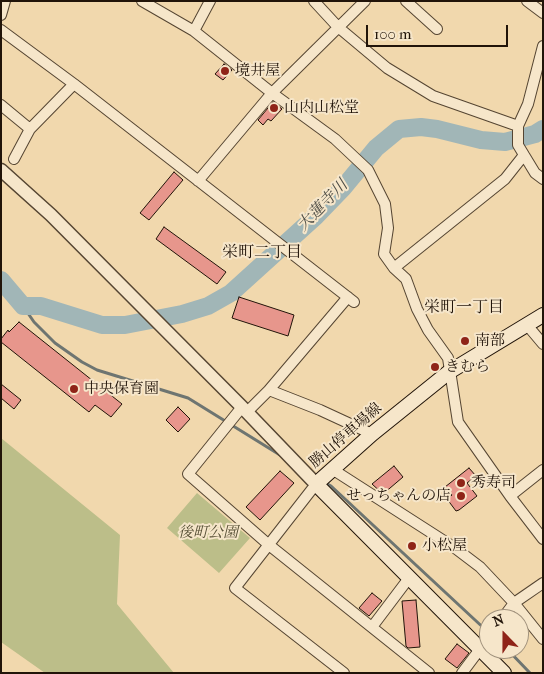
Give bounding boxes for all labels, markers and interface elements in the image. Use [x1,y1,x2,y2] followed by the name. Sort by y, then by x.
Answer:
[369,15,512,47] scale bar
[374,25,412,43] text: 100 m
[235,62,280,80] place label: 境井屋
[219,65,231,77] marker: 境井屋
[284,99,359,117] place label: 山内山松堂
[268,102,280,114] marker: 山内山松堂
[294,176,352,236] water label: 大蓮寺川
[222,243,302,263] district label: 栄町二丁目
[424,298,504,318] district label: 栄町一丁目
[475,332,505,350] place label: 南部
[459,335,471,347] marker: 南部
[445,358,490,376] place label: きむら
[429,361,441,373] marker: きむら
[84,380,159,398] place label: 中央保育園
[68,383,80,395] marker: 中央保育園
[306,400,386,472] street label: 勝山停車場線
[471,474,516,492] place label: 秀寿司
[455,477,467,489] marker: 秀寿司
[346,487,451,505] place label: せっちゃんの店
[455,490,467,502] marker: せっちゃんの店
[178,524,238,542] park label: 後町公園
[422,537,467,555] place label: 小松屋
[406,540,418,552] marker: 小松屋
[479,609,529,659] north arrow
[490,611,507,630] text: N

